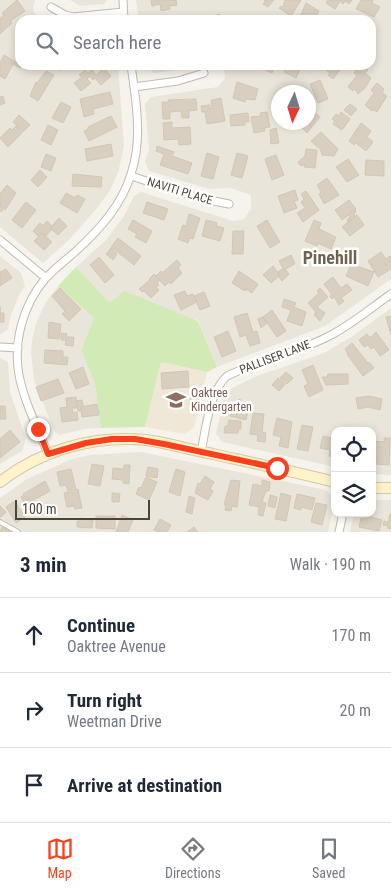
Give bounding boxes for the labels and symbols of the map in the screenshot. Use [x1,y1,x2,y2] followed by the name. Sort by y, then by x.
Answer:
[271,85,316,130] north arrow
[146,174,214,208] street label: NAVITI PLACE
[303,247,357,268] district label: Pinehill
[238,337,312,377] street label: PALLISER LANE
[191,386,252,414] place label: Oaktree Kindergarten
[165,389,187,411] school or university icon: Oaktree Kindergarten
[27,418,50,441] route end
[266,457,289,480] route start
[15,497,150,520] scale bar

